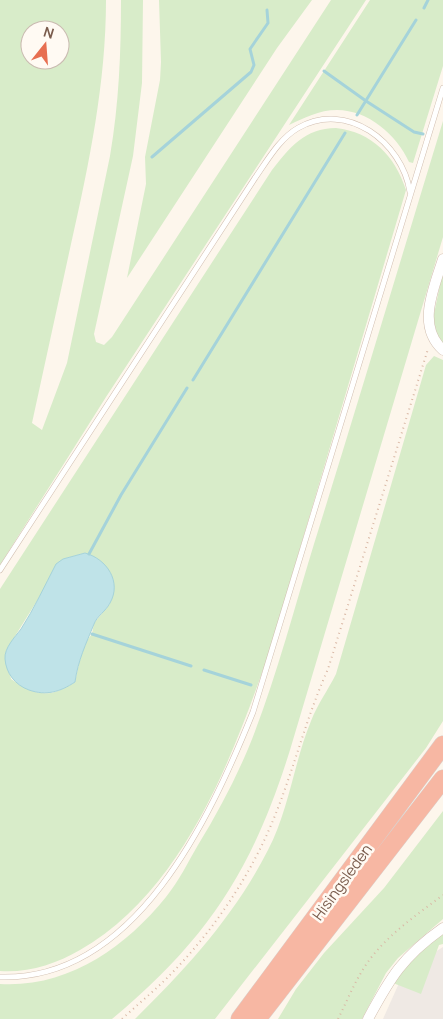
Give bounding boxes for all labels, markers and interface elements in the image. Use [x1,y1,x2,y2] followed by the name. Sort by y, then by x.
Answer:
[20,20,70,70] north arrow
[41,22,57,43] text: N
[307,840,377,924] street label: Hisingsleden

